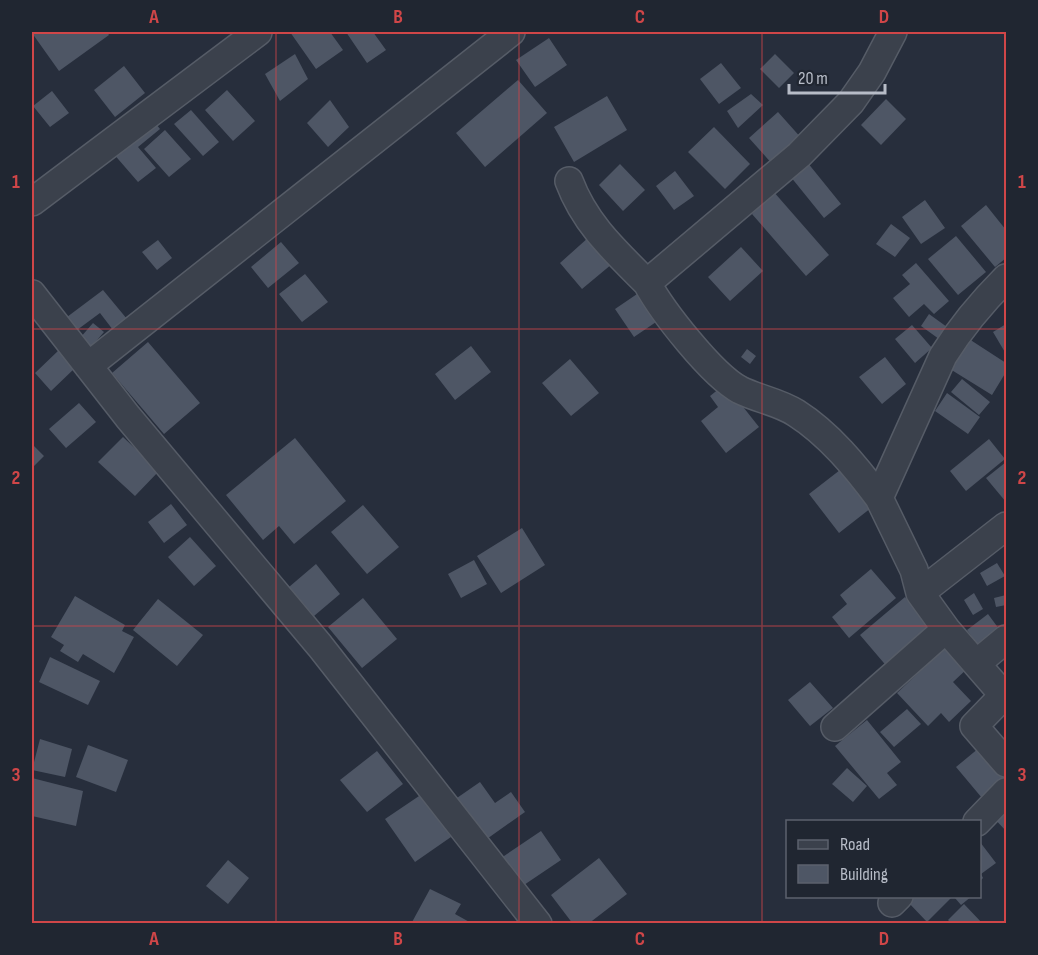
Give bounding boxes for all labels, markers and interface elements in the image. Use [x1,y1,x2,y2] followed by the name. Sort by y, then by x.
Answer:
[148,5,159,29] text: A
[393,5,403,29] text: B
[635,5,645,29] text: C
[879,5,889,29] text: D
[789,57,885,95] scale bar
[798,68,828,89] text: 20 m
[12,170,20,194] text: 1
[1018,170,1026,194] text: 1
[12,466,20,490] text: 2
[1018,466,1026,490] text: 2
[12,763,21,787] text: 3
[1018,763,1027,787] text: 3
[786,820,981,898] legend
[840,834,870,855] text: Road
[840,864,888,885] text: Building
[148,927,159,951] text: A
[393,927,403,951] text: B
[635,927,645,951] text: C
[879,927,889,951] text: D

